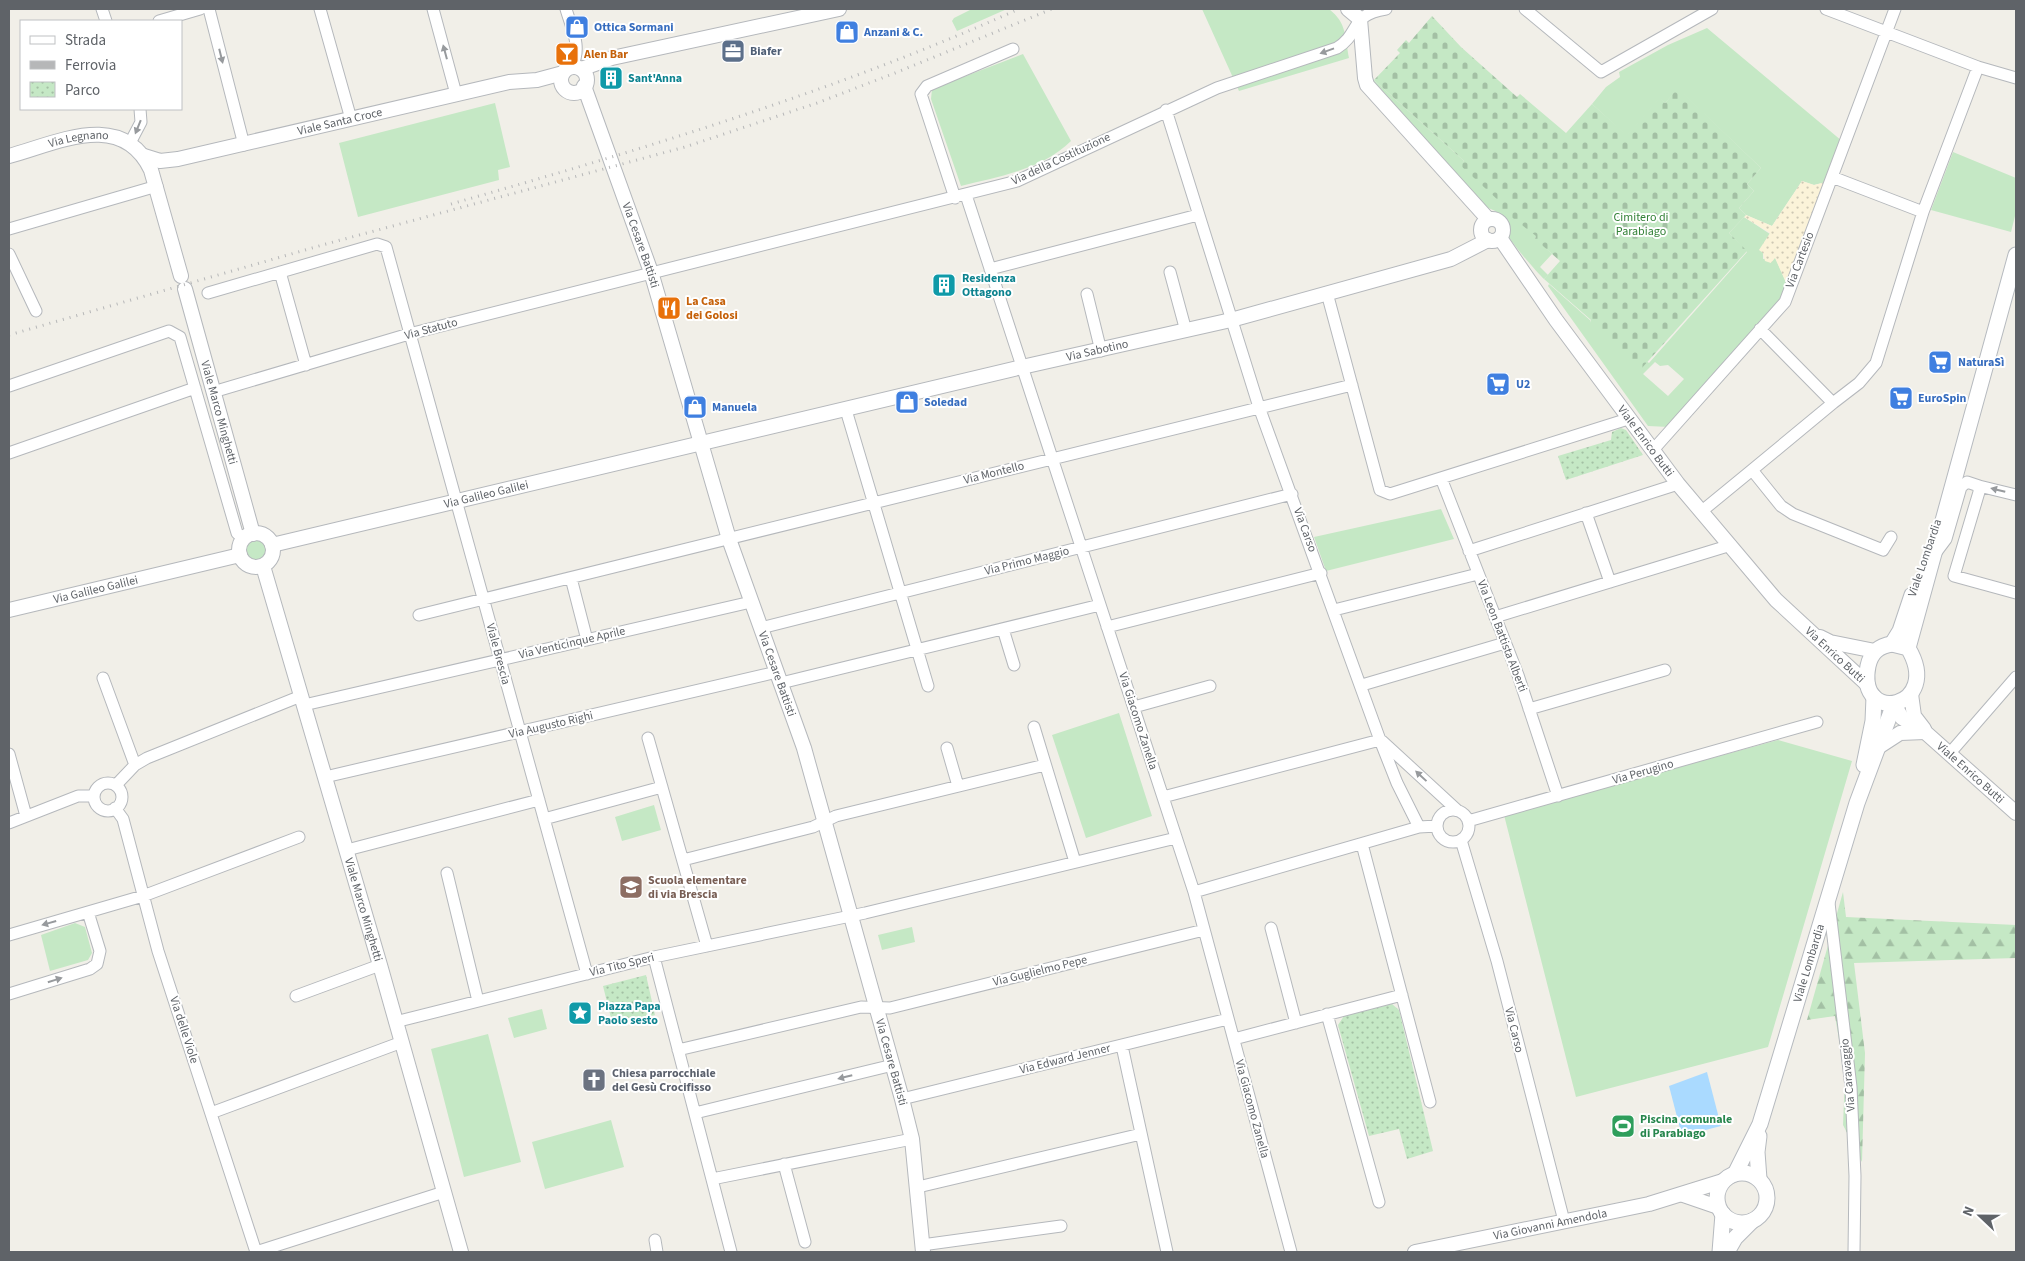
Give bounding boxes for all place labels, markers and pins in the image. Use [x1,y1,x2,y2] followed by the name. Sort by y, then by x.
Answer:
[564,14,590,40] shop icon: Ottica Sormani
[594,19,674,36] place label: Ottica Sormani
[834,19,860,45] shop icon: Anzani & C.
[863,24,923,41] place label: Anzani & C.
[720,38,746,64] office icon: Biafer
[554,41,580,67] bar icon: Alen Bar
[750,43,782,60] place label: Biafer
[583,46,628,63] place label: Alen Bar
[598,65,624,91] building icon: Sant'Anna
[628,70,682,87] place label: Sant'Anna
[962,270,1016,301] place label: Residenza Ottagono
[931,272,957,298] building icon: Residenza Ottagono
[686,293,738,324] place label: La Casa dei Golosi
[656,295,682,321] restaurant icon: La Casa dei Golosi
[1927,349,1953,375] supermarket icon: NaturaSì
[1958,354,2004,371] place label: NaturaSì
[1485,371,1511,397] supermarket icon: U2
[1516,376,1530,393] place label: U2
[1888,385,1914,411] supermarket icon: EuroSpin
[894,389,920,415] shop icon: Soledad
[1918,390,1967,407] place label: EuroSpin
[682,394,708,420] shop icon: Manuela
[924,394,967,411] place label: Soledad
[712,399,757,416] place label: Manuela
[648,872,747,903] place label: Scuola elementare di via Brescia
[618,874,644,900] school or university icon: Scuola elementare di via Brescia
[598,998,661,1029] place label: Piazza Papa Paolo sesto
[567,1000,593,1026] place icon: Piazza Papa Paolo sesto
[612,1065,716,1096] place label: Chiesa parrocchiale del Gesù Crocifisso
[581,1067,607,1093] church icon: Chiesa parrocchiale del Gesù Crocifisso
[1640,1111,1732,1142] place label: Piscina comunale di Parabiago
[1610,1113,1636,1139] sports icon: Piscina comunale di Parabiago

